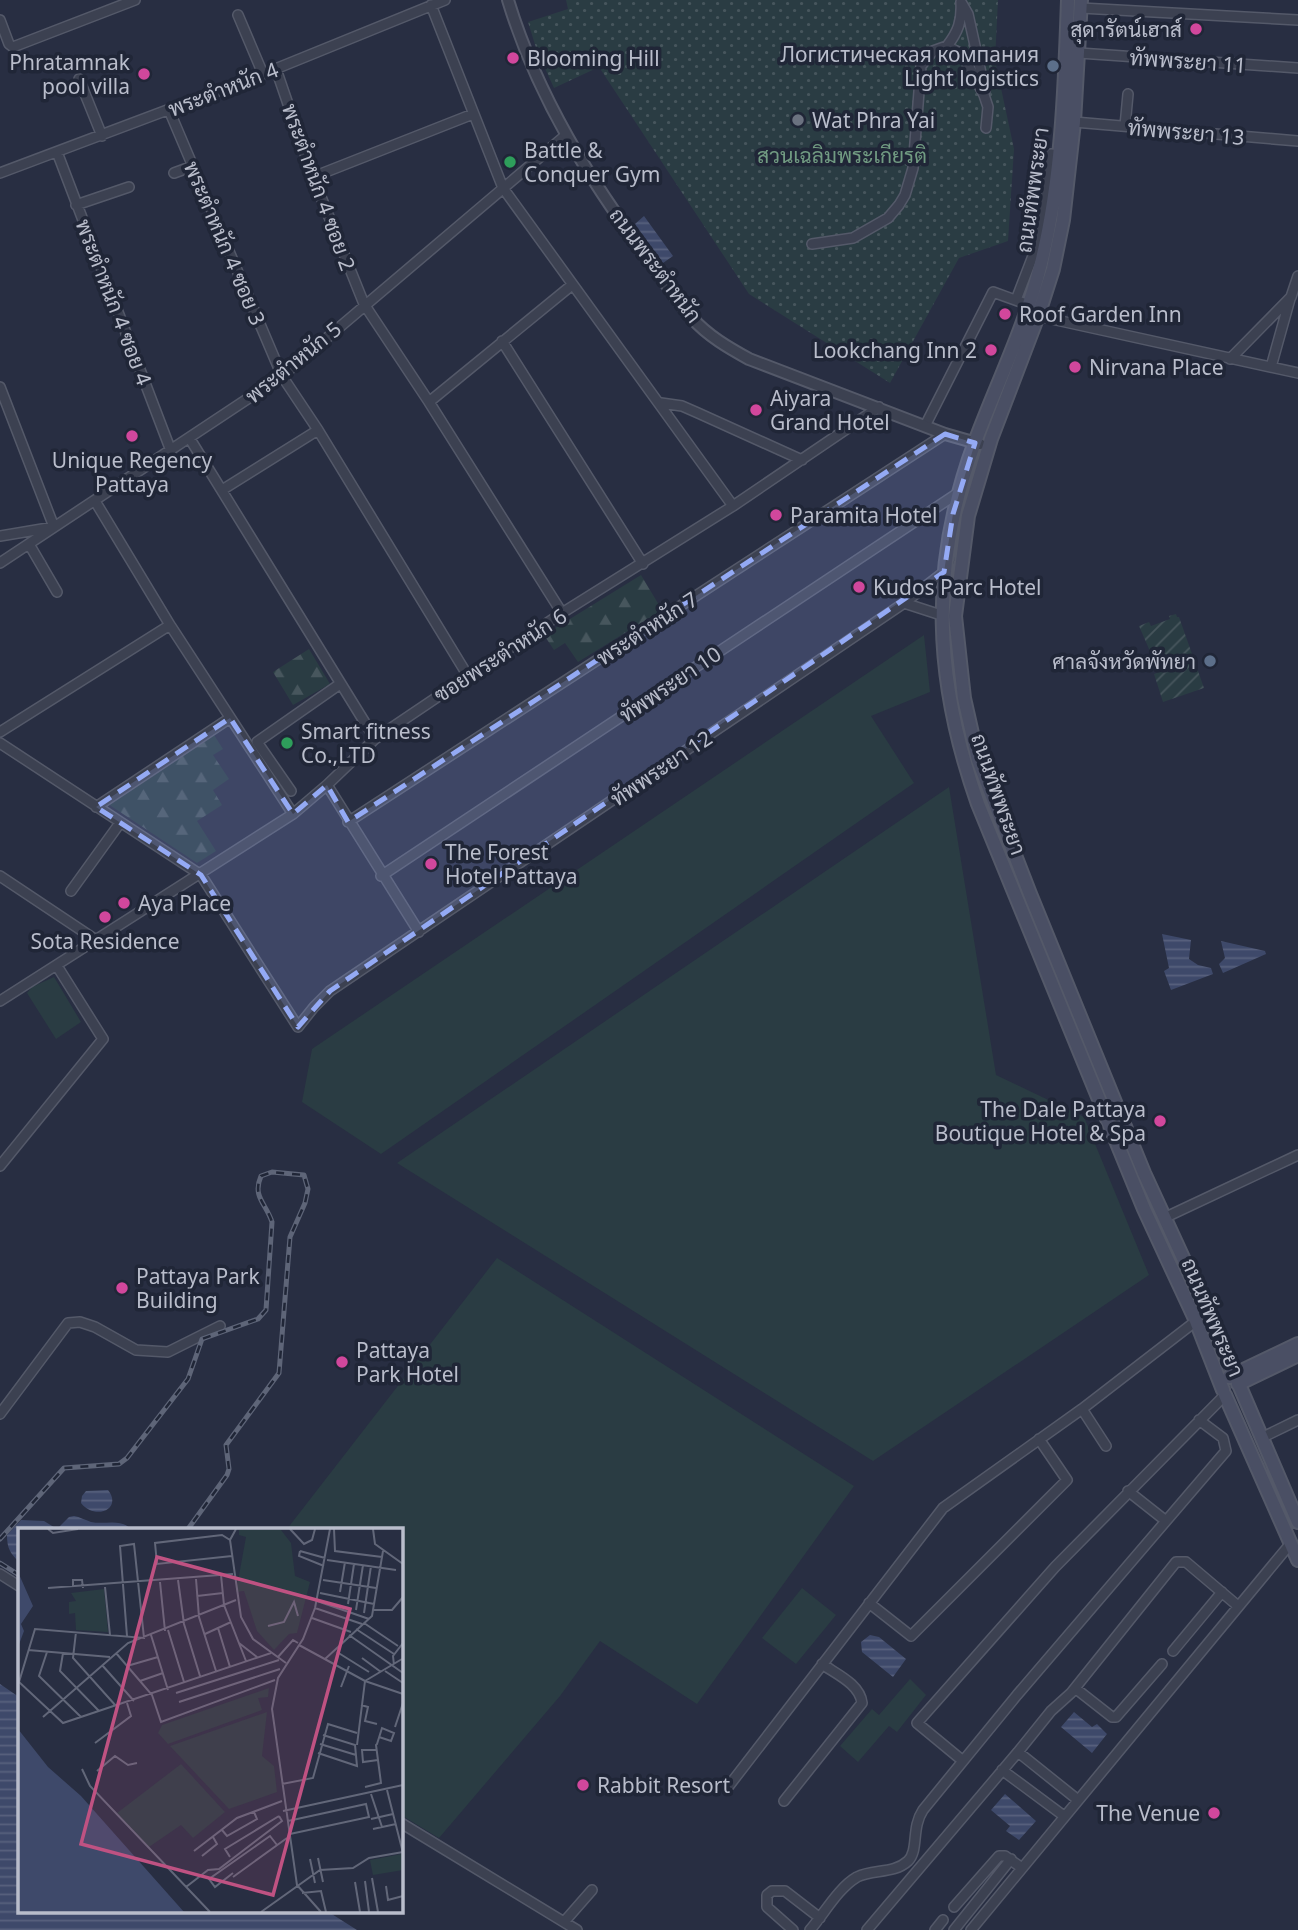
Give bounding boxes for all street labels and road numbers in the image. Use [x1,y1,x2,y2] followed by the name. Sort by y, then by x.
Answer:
[1129,43,1247,79] street label: ทัพพระยา 11
[164,55,282,123] street label: พระตำหนัก 4
[276,100,362,274] street label: พระตำหนัก 4 ซอย 2
[1126,113,1246,151] street label: ทัพพระยา 13
[1009,125,1055,255] street label: ถนนทัพพระยา
[178,157,272,329] street label: พระตำหนัก 4 ซอย 3
[604,202,708,328] street label: ถนนพระตำหนัก
[69,215,159,389] street label: พระตำหนัก 4 ซอย 4
[239,315,347,409] street label: พระตำหนัก 5
[591,585,703,671] street label: พระตำหนัก 7
[428,602,572,708] street label: ซอยพระตำหนัก 6
[614,640,726,728] street label: ทัพพระยา 10
[605,724,717,812] street label: ทัพพระยา 12
[965,730,1033,858] street label: ถนนทัพพระยา
[1175,1253,1251,1381] street label: ถนนทัพพระยา

